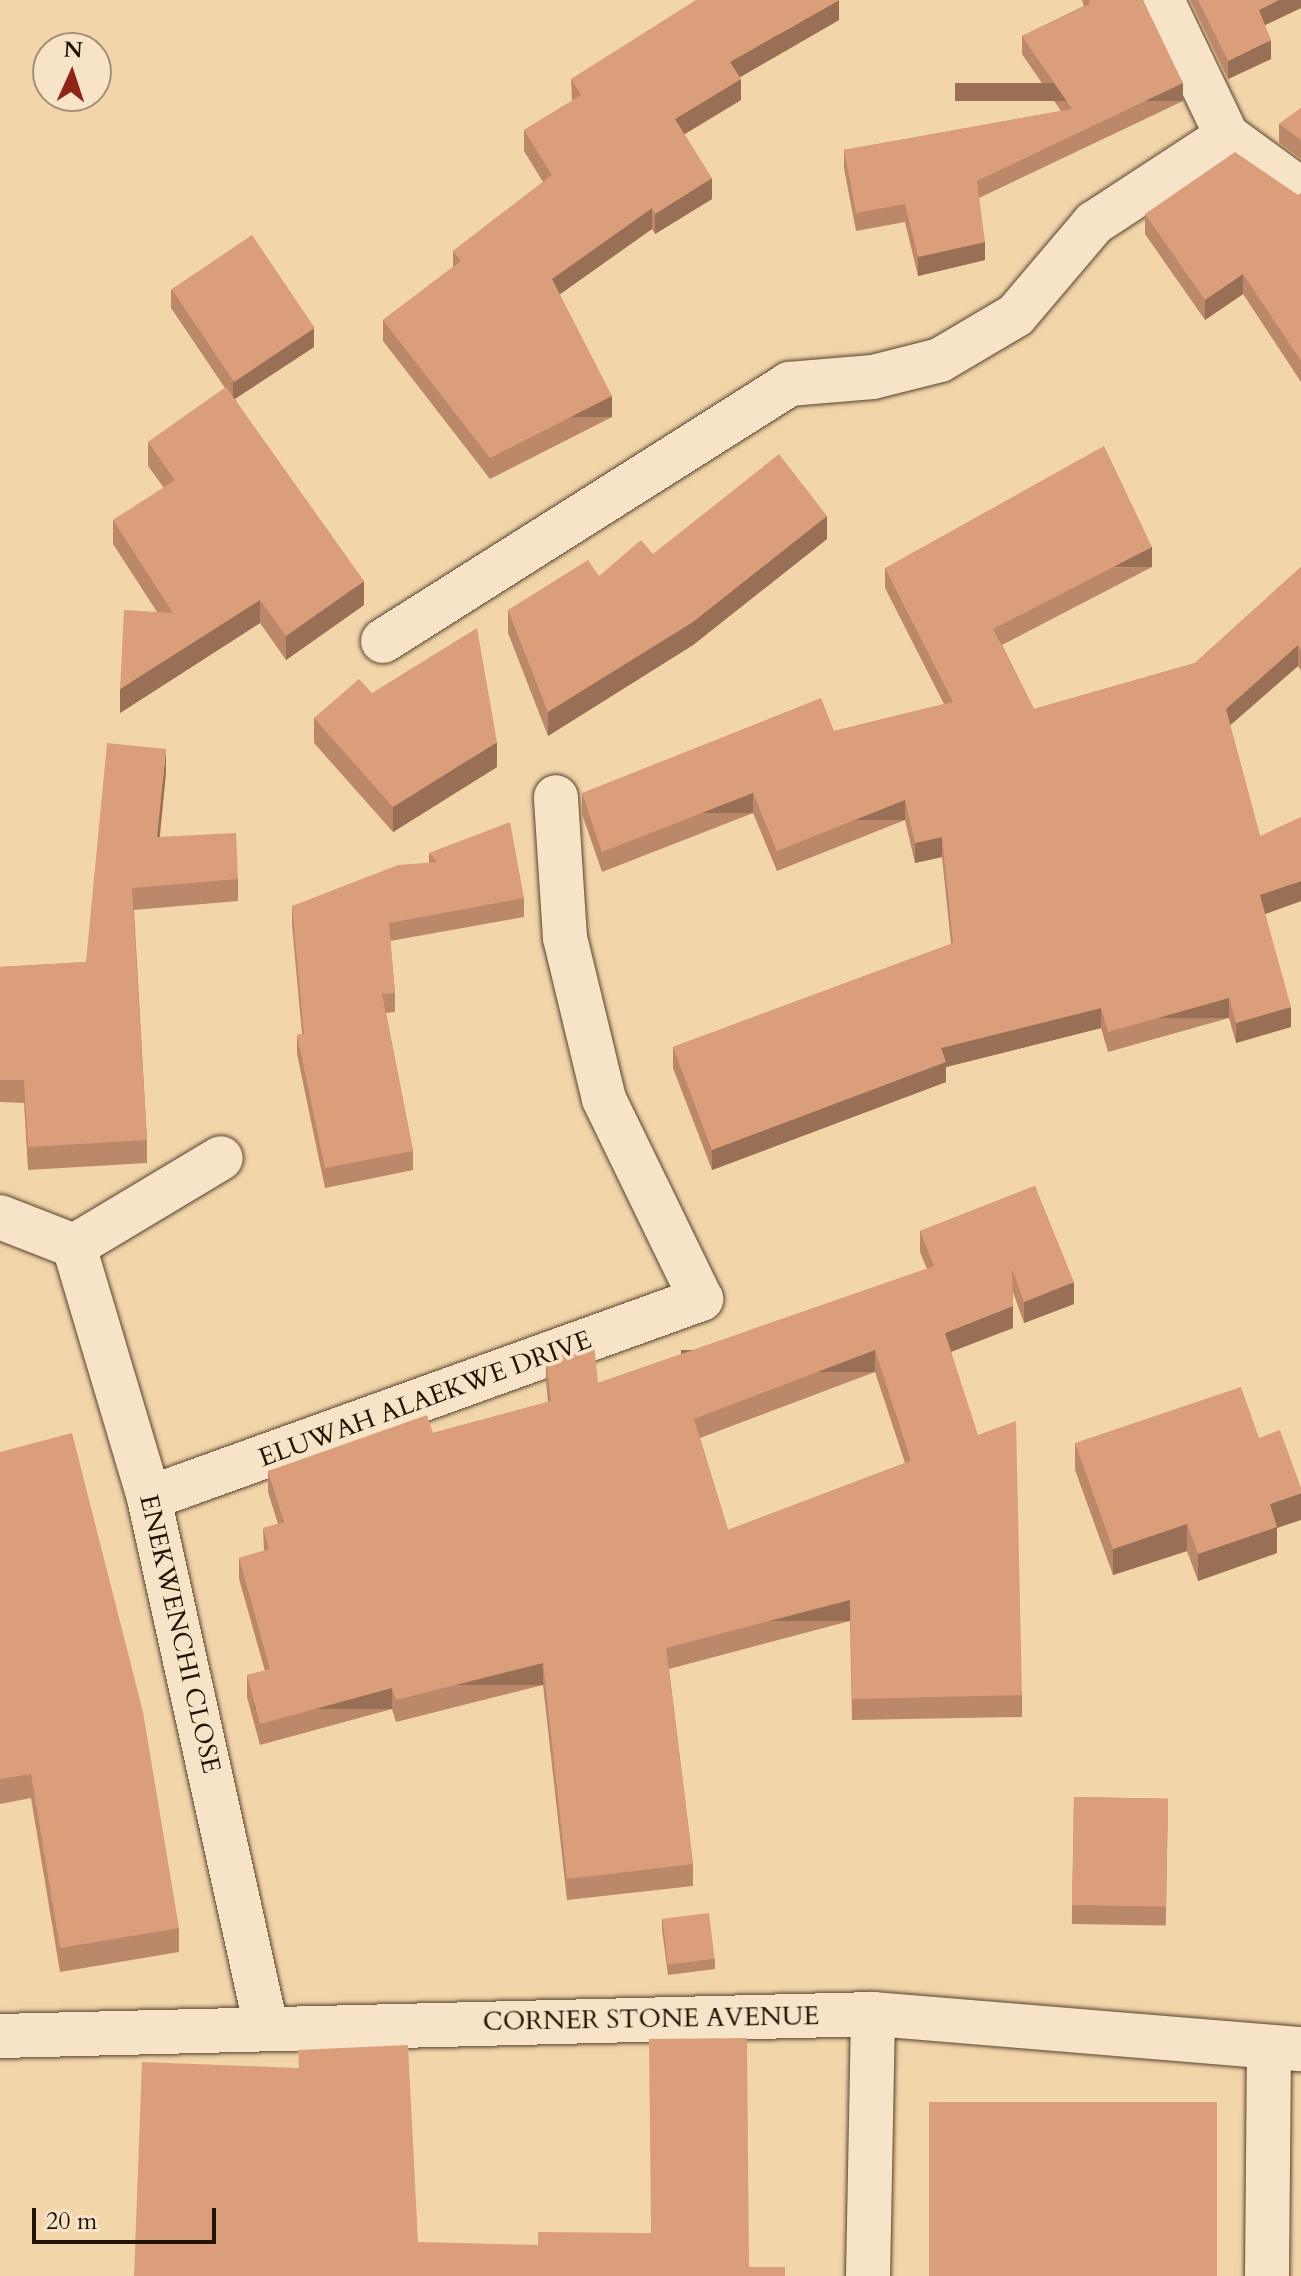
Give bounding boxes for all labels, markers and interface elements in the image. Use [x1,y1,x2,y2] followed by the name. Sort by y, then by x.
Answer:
[32,32,112,112] north arrow
[63,35,83,66] text: N
[254,1324,596,1474] street label: ELUWAH ALAEKWE DRIVE
[133,1492,227,1776] street label: ENEKWENCHI CLOSE
[483,2000,819,2038] street label: CORNER STONE AVENUE
[36,2192,220,2242] scale bar
[46,2205,97,2238] text: 20 m

